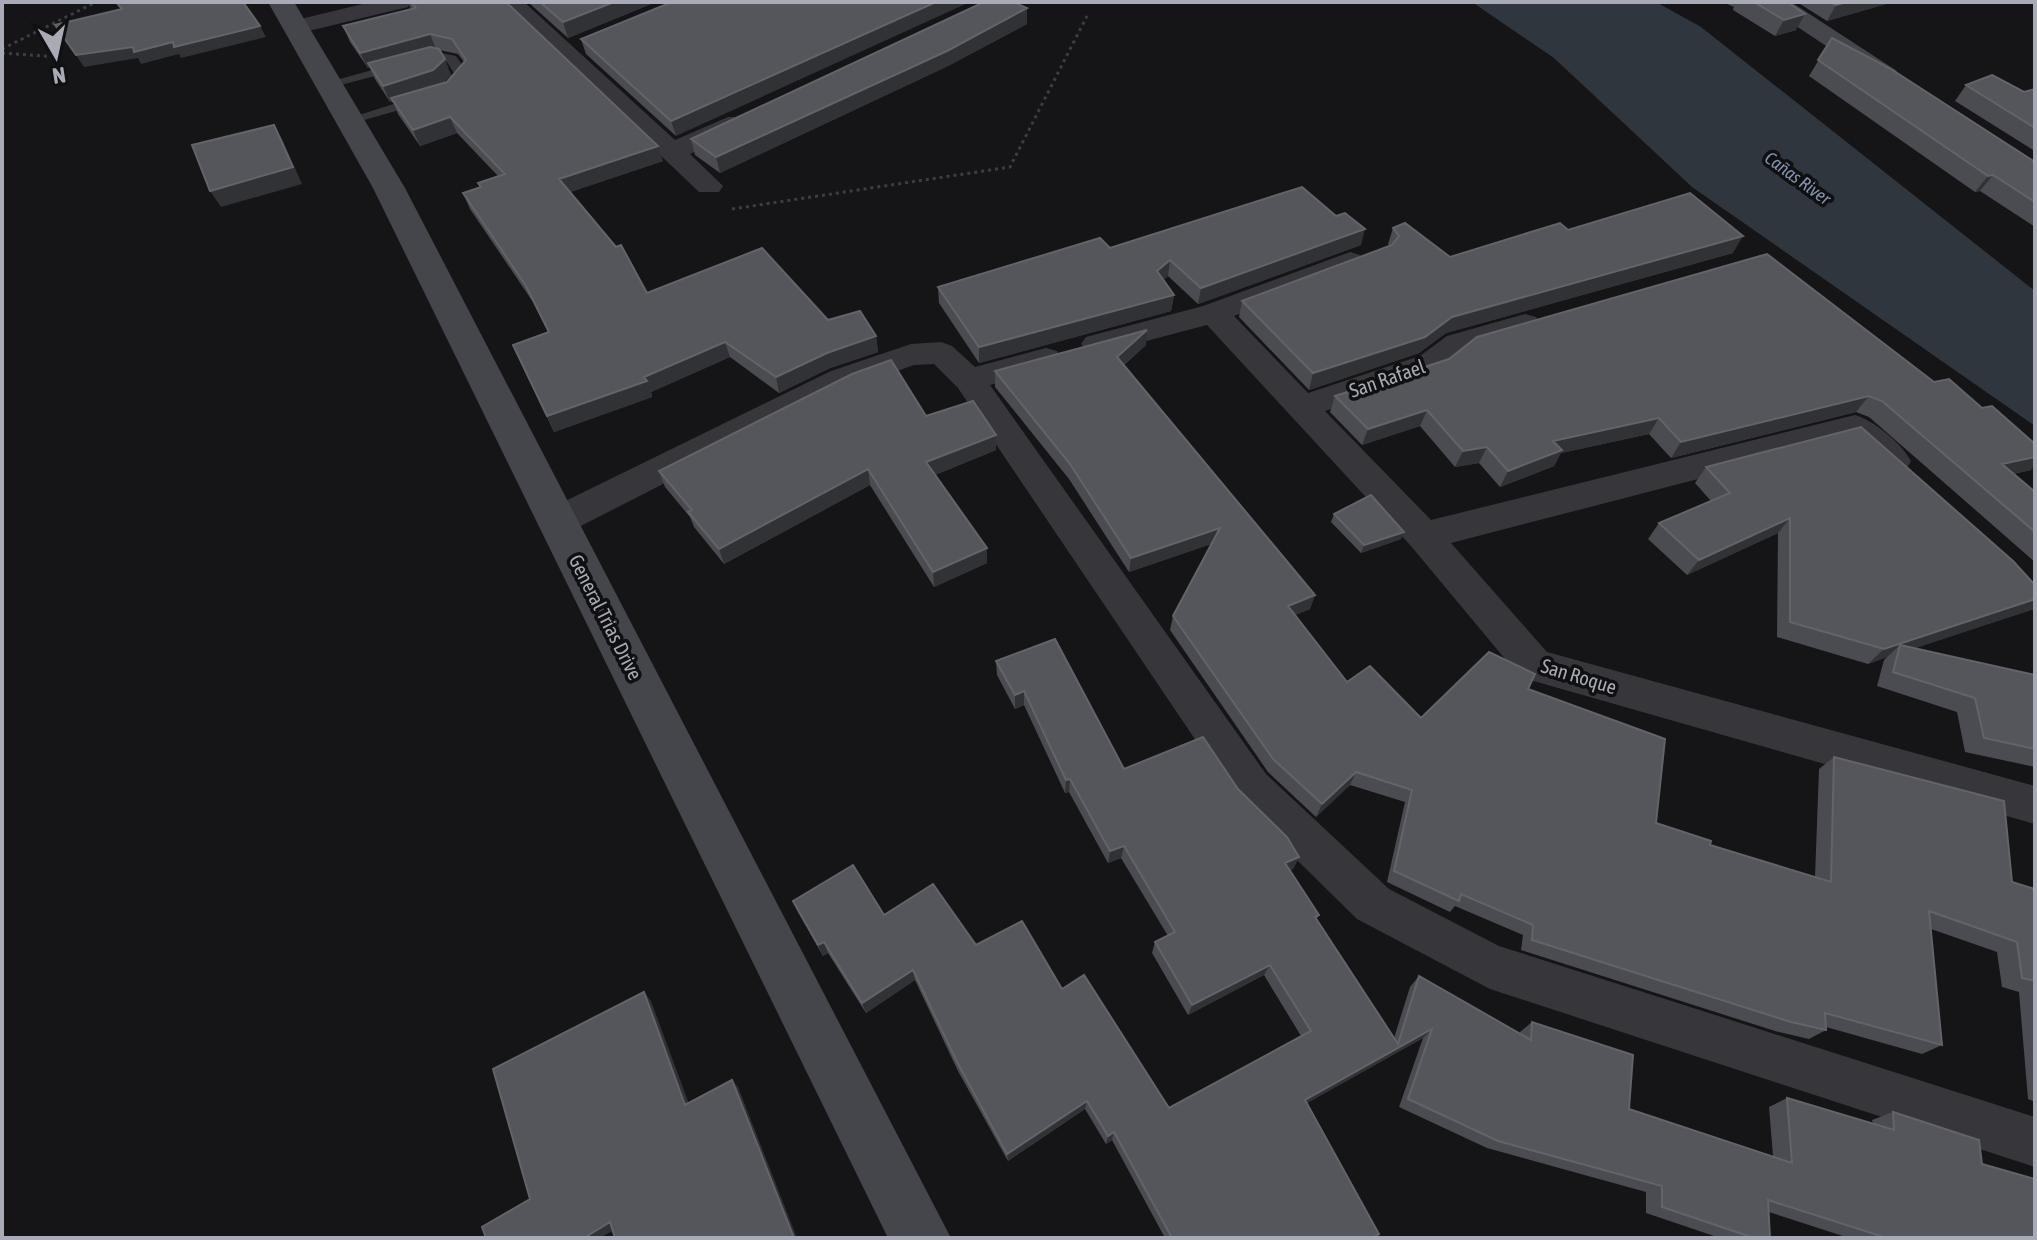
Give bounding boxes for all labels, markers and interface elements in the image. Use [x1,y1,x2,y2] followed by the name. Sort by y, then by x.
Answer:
[16,16,96,96] north arrow
[51,62,68,90] text: N
[1761,147,1836,209] water label: Cañas River
[1346,354,1429,402] street label: San Rafael
[565,551,647,683] street label: General Trias Drive
[1538,654,1620,698] street label: San Roque

